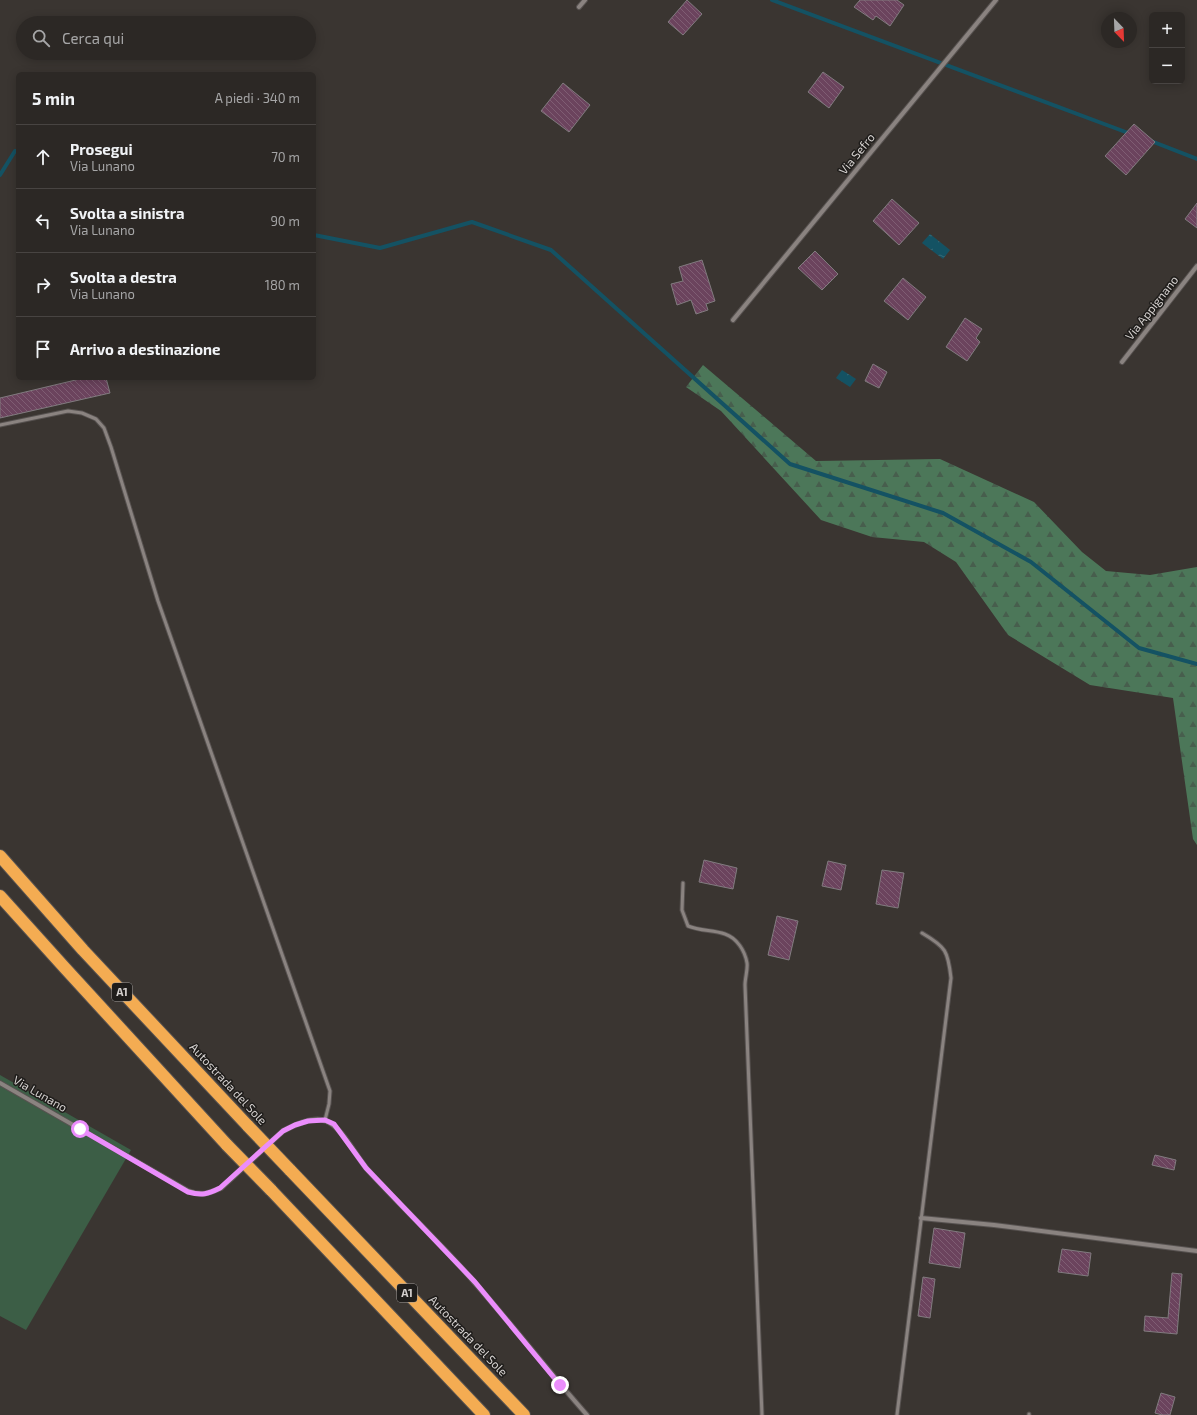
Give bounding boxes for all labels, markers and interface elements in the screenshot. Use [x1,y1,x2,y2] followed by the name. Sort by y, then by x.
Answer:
[1101,12,1137,48] north arrow
[1149,12,1185,84] map controls
[1149,12,1185,48] button: +
[16,16,316,60] search box
[30,27,52,49] icon: search
[62,29,124,47] text: Cerca qui
[1149,48,1185,84] button: −
[32,88,75,108] text: 5 min
[215,90,300,106] text: A piedi · 340 m
[835,130,877,177] street label: Via Sefro
[70,140,133,158] text: Prosegui
[32,146,54,168] icon: ahead
[271,149,300,165] text: 70 m
[70,158,135,174] text: Via Lunano
[70,204,185,222] text: Svolta a sinistra
[32,210,54,232] icon: left
[270,213,300,229] text: 90 m
[70,222,135,238] text: Via Lunano
[70,268,177,286] text: Svolta a destra
[1122,272,1181,342] street label: Via Appignano
[32,274,54,296] icon: right
[265,277,300,293] text: 180 m
[70,286,135,302] text: Via Lunano
[32,338,54,360] icon: arrive
[70,340,221,358] text: Arrivo a destinazione
[112,983,132,1001] road number: A1
[187,1040,270,1127] street label: Autostrada del Sole
[11,1072,70,1114] street label: Via Lunano
[71,1120,89,1138] route start
[397,1284,417,1302] road number: A1
[427,1292,511,1379] street label: Autostrada del Sole
[551,1376,569,1394] route end

